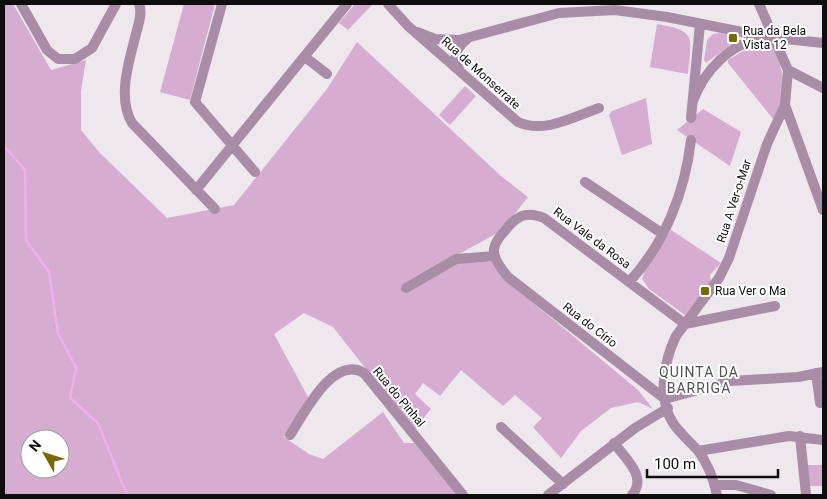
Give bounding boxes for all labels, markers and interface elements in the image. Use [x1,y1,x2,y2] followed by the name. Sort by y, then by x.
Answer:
[743,24,806,52] place label: Rua da Bela Vista 12
[727,32,739,44] marker: Rua da Bela Vista 12
[439,34,523,112] street label: Rua de Monserrate
[714,158,754,244] street label: Rua A Ver-o-Mar
[551,204,633,272] street label: Rua Vale da Rosa
[715,284,786,298] place label: Rua Ver o Ma
[699,285,711,297] marker: Rua Ver o Ma
[560,300,620,351] street label: Rua do Círio
[370,364,428,430] street label: Rua do Pinhal
[659,364,739,396] district label: QUINTA DA BARRIGA
[20,429,70,479] north arrow
[26,437,44,455] text: N
[647,446,778,478] scale bar
[654,455,696,473] text: 100 m

